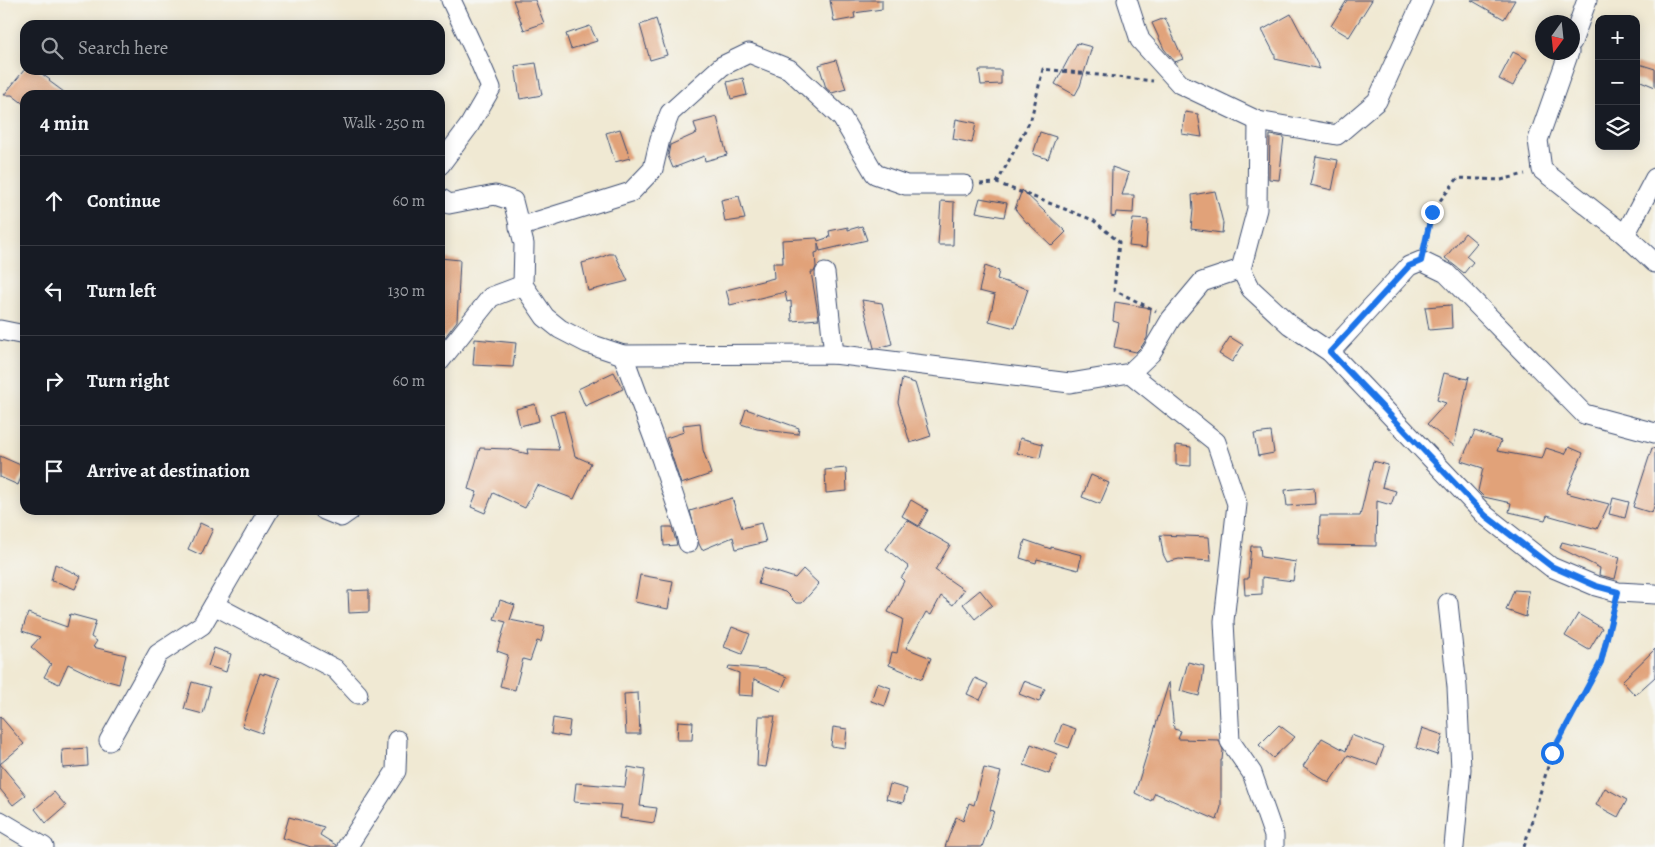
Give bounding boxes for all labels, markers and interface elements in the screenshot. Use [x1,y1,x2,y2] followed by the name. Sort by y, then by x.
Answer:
[1535,15,1580,60] north arrow
[1595,15,1640,150] map controls
[1595,15,1640,60] button: +
[20,20,445,75] search box
[38,34,66,62] icon: search
[78,35,168,61] text: Search here
[1595,60,1640,105] button: −
[1595,105,1640,150] button: layers
[40,109,89,137] text: 4 min
[343,112,425,134] text: Walk · 250 m
[40,187,68,215] icon: ahead
[87,188,161,214] text: Continue
[393,190,425,212] text: 60 m
[1421,201,1444,224] route end
[40,277,68,305] icon: left
[87,278,156,304] text: Turn left
[388,280,425,302] text: 130 m
[40,367,68,395] icon: right
[87,368,169,394] text: Turn right
[393,370,425,392] text: 60 m
[40,457,68,485] icon: arrive
[87,458,250,484] text: Arrive at destination
[1541,742,1564,765] route start

